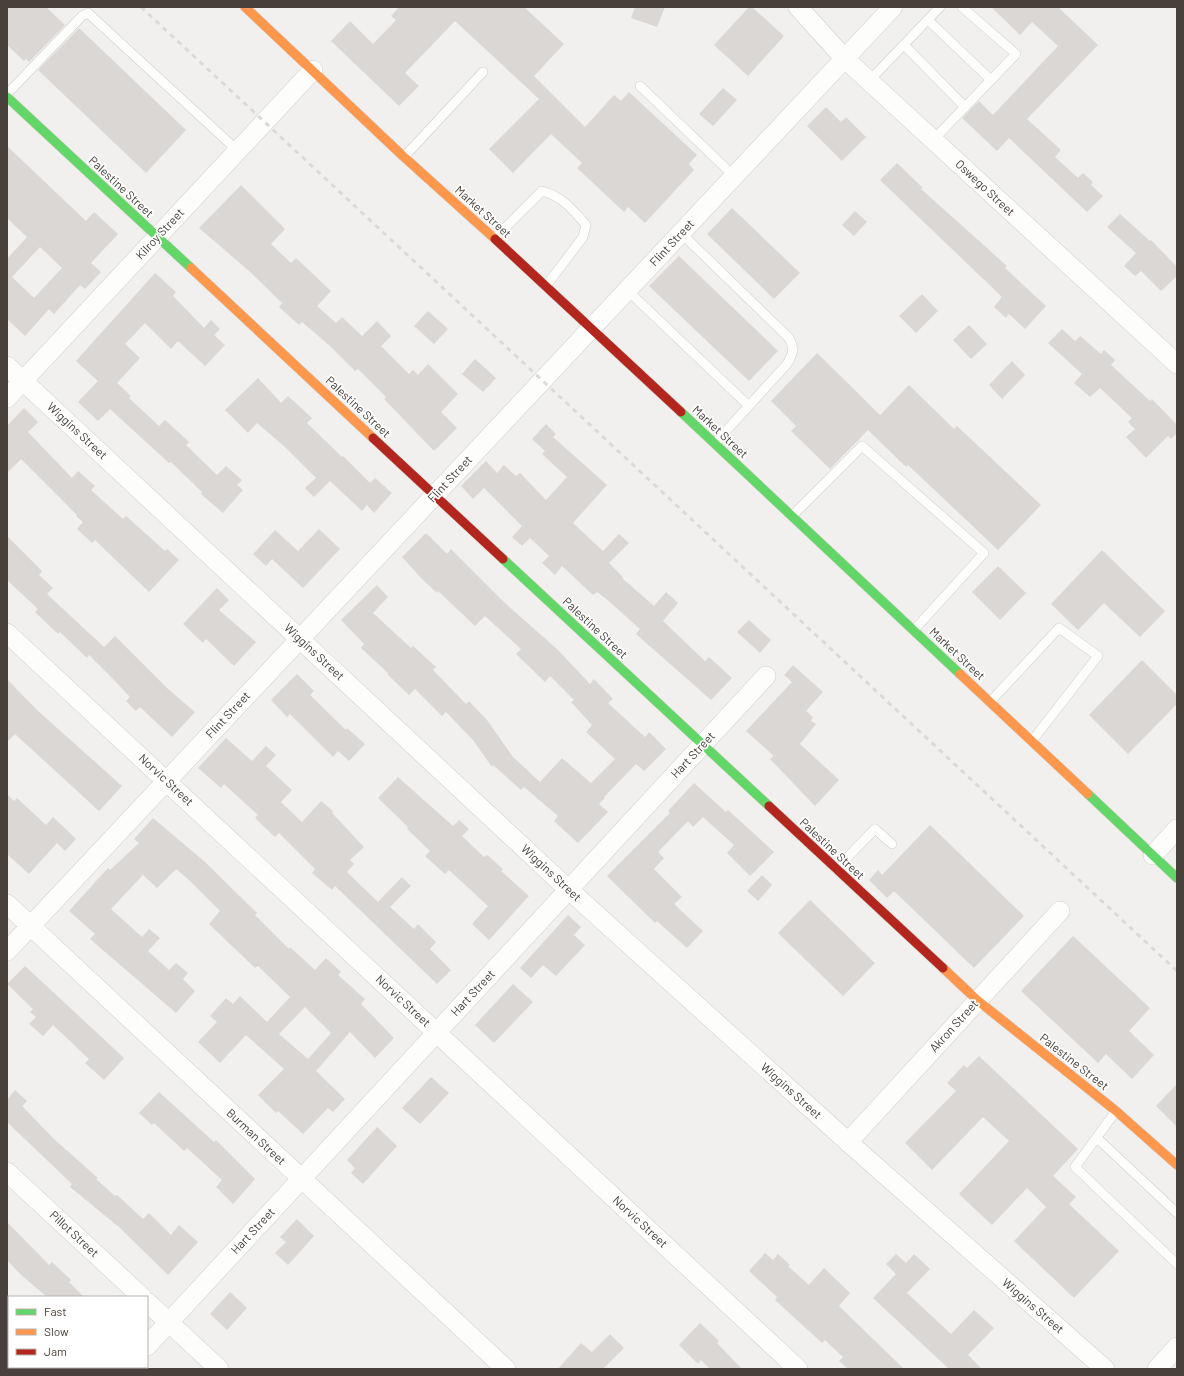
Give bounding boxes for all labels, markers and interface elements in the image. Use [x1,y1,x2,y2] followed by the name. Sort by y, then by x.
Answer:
[86,153,157,220] street label: Palestine Street
[953,156,1018,218] street label: Oswego Street
[453,182,515,240] street label: Market Street
[132,205,186,262] street label: Kilroy Street
[646,216,696,269] street label: Flint Street
[323,373,394,440] street label: Palestine Street
[45,399,111,462] street label: Wiggins Street
[690,402,751,461] street label: Market Street
[424,452,474,505] street label: Flint Street
[560,594,631,661] street label: Palestine Street
[282,620,348,683] street label: Wiggins Street
[927,624,988,683] street label: Market Street
[202,688,252,741] street label: Flint Street
[667,728,717,780] street label: Hart Street
[136,750,197,808] street label: Norvic Street
[797,815,868,882] street label: Palestine Street
[519,841,585,904] street label: Wiggins Street
[447,966,497,1018] street label: Hart Street
[373,971,434,1029] street label: Norvic Street
[926,996,980,1054] street label: Akron Street
[1037,1030,1112,1092] street label: Palestine Street
[758,1059,825,1121] street label: Wiggins Street
[224,1105,289,1167] street label: Burman Street
[610,1192,671,1250] street label: Norvic Street
[227,1204,277,1256] street label: Hart Street
[47,1207,102,1259] street label: Pillot Street
[1000,1275,1067,1336] street label: Wiggins Street
[8,1296,148,1368] legend
[44,1304,67,1318] text: Fast
[44,1324,69,1338] text: Slow
[44,1344,67,1358] text: Jam

